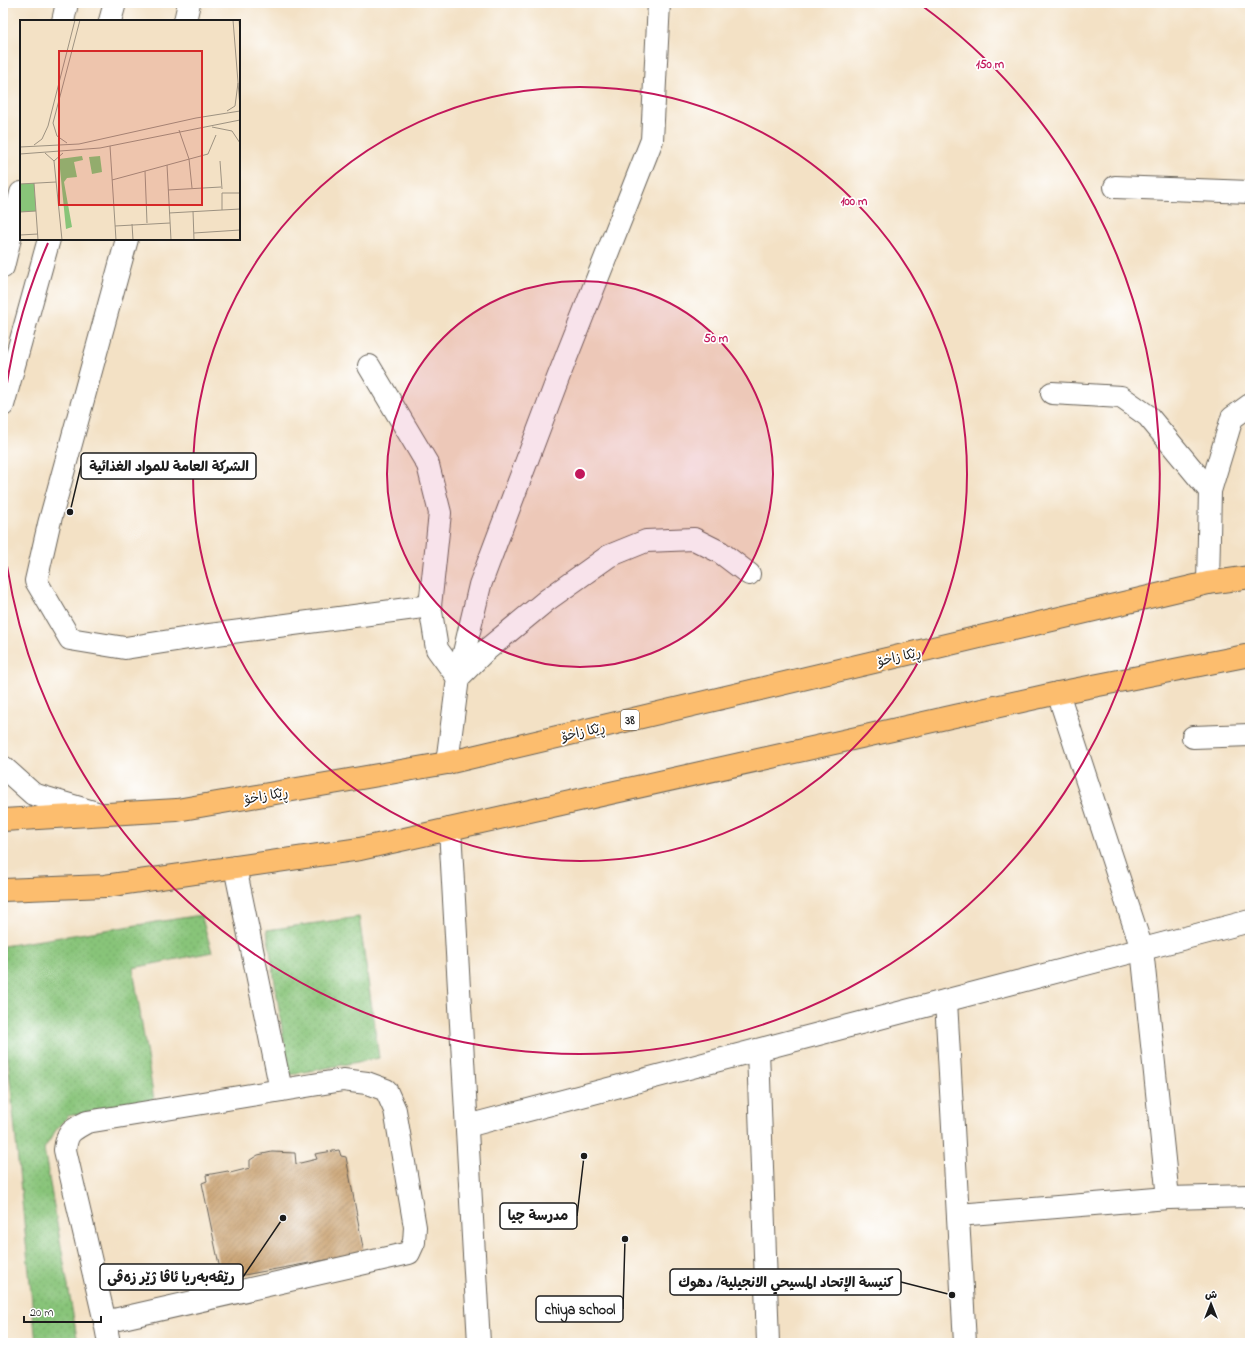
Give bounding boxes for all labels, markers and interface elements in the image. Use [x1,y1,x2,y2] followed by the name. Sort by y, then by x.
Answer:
[20,20,240,240] inset map
[976,56,1005,74] text: 150 m
[841,193,868,211] text: 100 m
[704,330,729,348] text: 50 m
[81,453,256,479] callout: الشركة العامة للمواد الغذائية
[89,457,249,478] text: الشركة العامة للمواد الغذائية
[573,467,587,481] centre of rings
[875,643,923,672] street label: ڕێکا زاخۆ
[621,710,639,730] road number: 38
[559,718,607,747] street label: ڕێکا زاخۆ
[242,783,290,810] street label: ڕێکا زاخۆ
[500,1203,577,1229] callout: مدرسة چيا
[508,1206,568,1227] text: مدرسة چيا
[100,1264,243,1290] callout: رێڤەبەریا ئاڤا ژێر زەڤی
[107,1268,235,1289] text: رێڤەبەریا ئاڤا ژێر زەڤی
[670,1269,901,1295] callout: كنيسة الإتحاد المسيحي الانجيلية/ دهوك
[679,1273,894,1295] text: كنيسة الإتحاد المسيحي الانجيلية/ دهوك
[1191,1284,1231,1324] north arrow
[1205,1287,1217,1303] text: ش
[536,1296,623,1322] callout: chiya school
[24,1298,101,1324] scale bar
[545,1300,616,1323] text: chiya school
[30,1304,53,1322] text: 20 m

